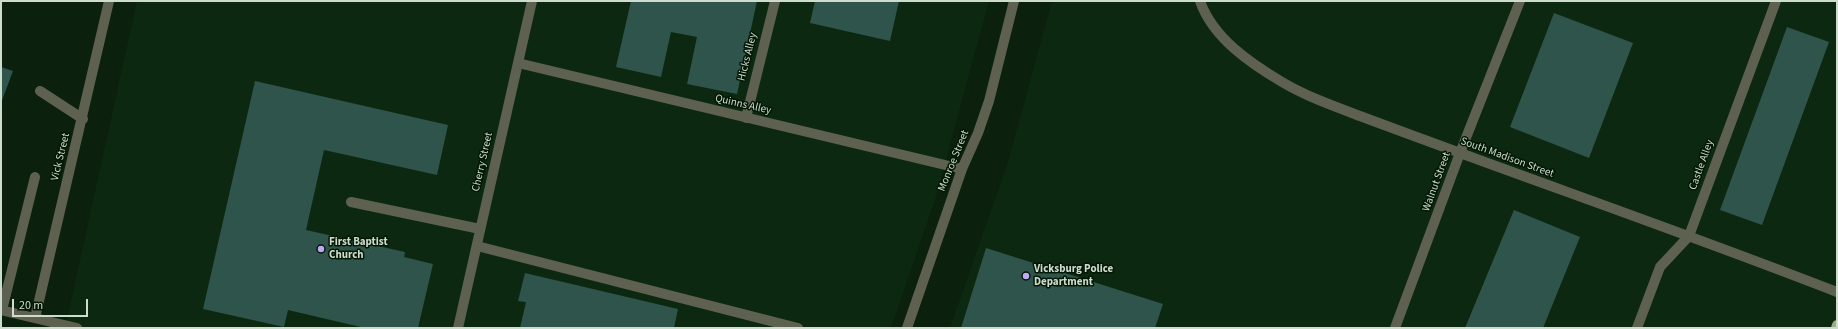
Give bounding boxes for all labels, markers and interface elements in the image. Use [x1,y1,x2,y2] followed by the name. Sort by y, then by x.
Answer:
[736,31,760,83] street label: Hicks Alley
[714,92,772,118] street label: Quinns Alley
[936,128,972,194] street label: Monroe Street
[470,131,496,193] street label: Cherry Street
[49,132,73,182] street label: Vick Street
[1459,135,1555,181] street label: South Madison Street
[1687,138,1717,192] street label: Castle Alley
[1420,150,1454,214] street label: Walnut Street
[329,236,388,262] place label: First Baptist Church
[316,244,326,254] marker: First Baptist Church
[1034,263,1113,289] place label: Vicksburg Police Department
[1021,271,1031,281] marker: Vicksburg Police Department
[14,291,90,317] scale bar
[19,297,43,314] text: 20 m

